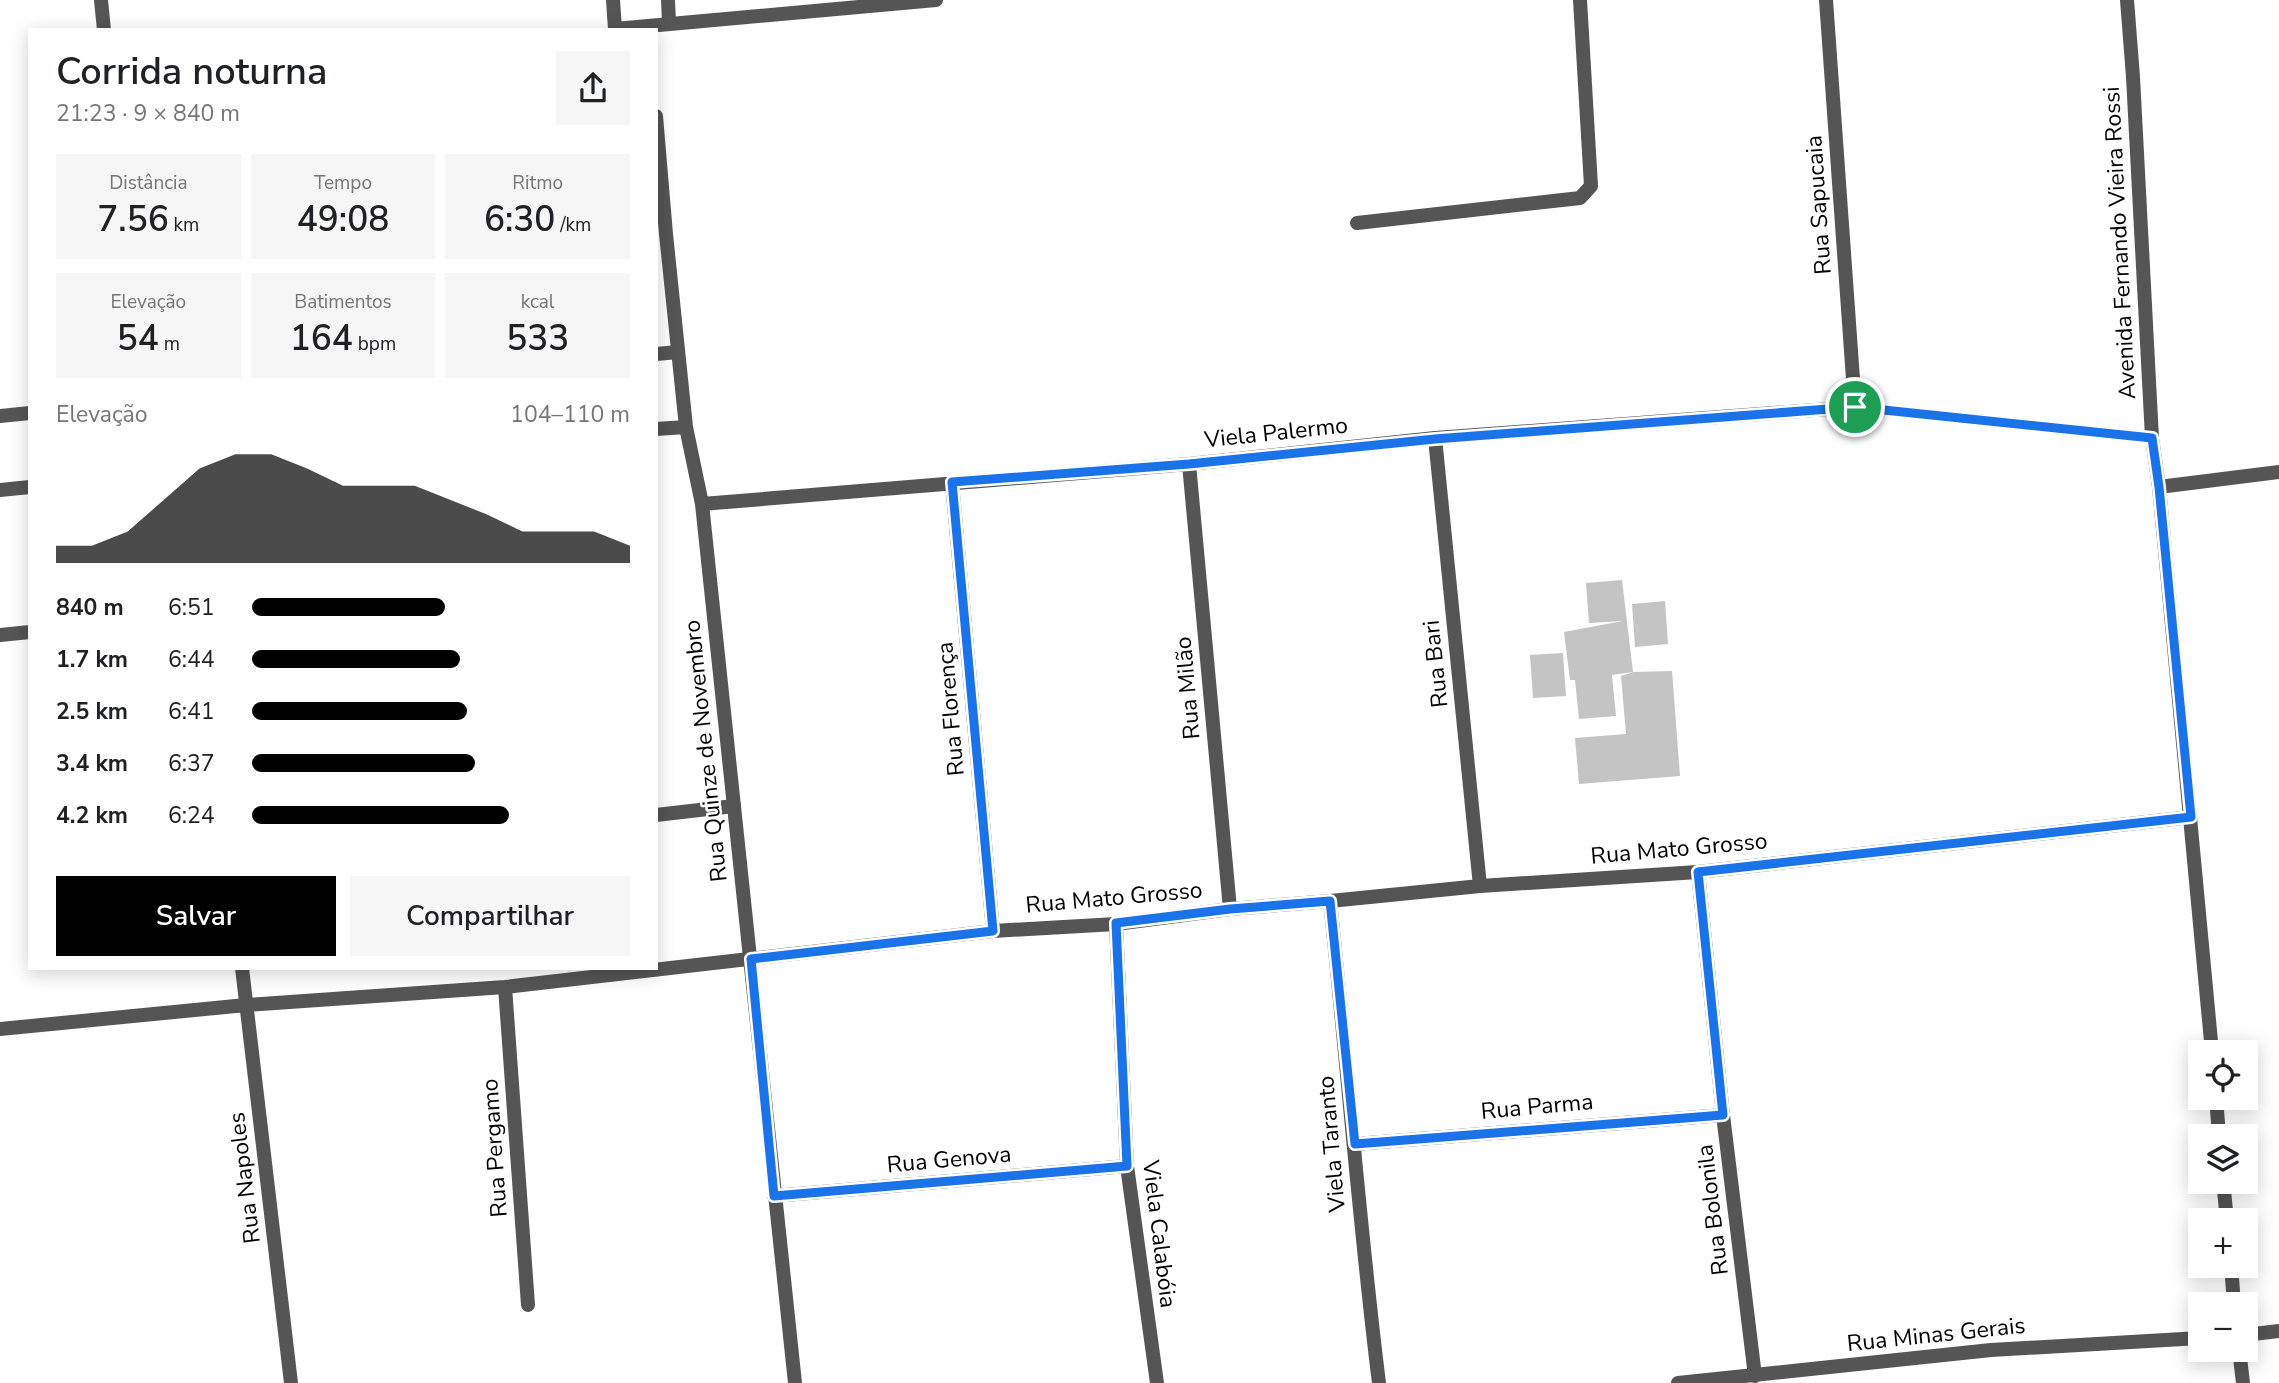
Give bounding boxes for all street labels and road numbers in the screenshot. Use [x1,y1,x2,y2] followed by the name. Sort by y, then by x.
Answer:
[2096,86,2143,400] street label: Avenida Fernando Vieira Rossi
[1798,134,1839,276] street label: Rua Sapucaia
[1202,410,1349,456] street label: Viela Palermo
[676,619,735,883] street label: Rua Quinze de Novembro
[1415,619,1455,709] street label: Rua Bari
[1168,635,1207,741] street label: Rua Milão
[929,641,972,777] street label: Rua Florença
[1589,825,1769,872] street label: Rua Mato Grosso
[1024,874,1204,921] street label: Rua Mato Grosso
[1310,1075,1353,1214] street label: Viela Taranto
[474,1078,515,1218] street label: Rua Pergamo
[1480,1086,1595,1127] street label: Rua Parma
[221,1111,268,1245] street label: Rua Napoles
[886,1139,1013,1180] street label: Rua Genova
[1689,1143,1736,1277] street label: Rua Bolonila
[1135,1158,1184,1310] street label: Viela Calabóia
[1845,1310,2027,1359] street label: Rua Minas Gerais

